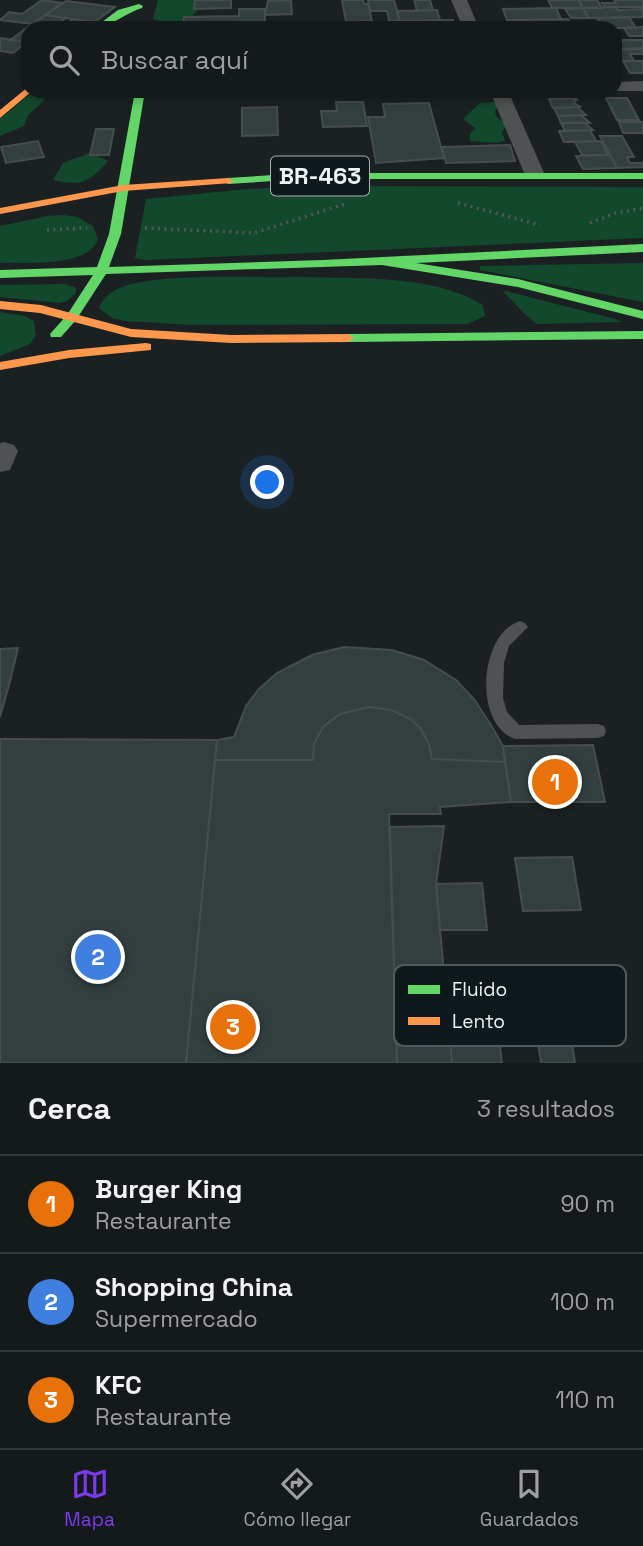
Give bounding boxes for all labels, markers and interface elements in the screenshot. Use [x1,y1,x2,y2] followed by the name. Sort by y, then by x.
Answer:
[21,21,622,98] search box
[45,41,83,79] icon: search
[101,43,248,77] text: Buscar aquí
[271,156,369,196] road number: BR-463
[250,465,284,499] your location
[532,756,578,808] pin: 1
[75,931,121,983] pin: 2
[394,965,626,1046] legend
[452,977,507,1002] text: Fluido
[210,1001,256,1053] pin: 3
[452,1009,505,1034] text: Lento
[28,1089,111,1128] text: Cerca
[477,1094,615,1124] text: 3 resultados
[95,1172,242,1206] text: Burger King
[46,1189,56,1219] text: 1
[560,1189,615,1219] text: 90 m
[95,1206,232,1236] text: Restaurante
[95,1270,293,1304] text: Shopping China
[44,1287,58,1317] text: 2
[550,1287,615,1317] text: 100 m
[95,1304,258,1334] text: Supermercado
[95,1368,142,1402] text: KFC
[44,1385,58,1415] text: 3
[555,1385,615,1415] text: 110 m
[95,1402,232,1432] text: Restaurante
[64,1465,115,1532] tab: Mapa
[243,1465,351,1532] tab: Cómo llegar
[480,1465,579,1532] tab: Guardados

